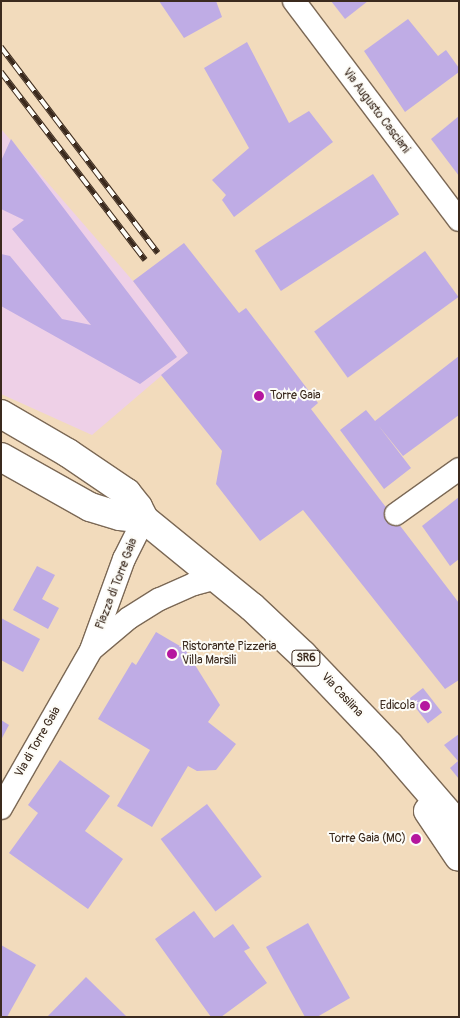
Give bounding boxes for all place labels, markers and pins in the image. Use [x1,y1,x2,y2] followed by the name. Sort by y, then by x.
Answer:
[252,389,266,403] marker: Torre Gaia
[270,389,321,403] place label: Torre Gaia
[182,640,276,668] place label: Ristorante Pizzeria Villa Marsili
[166,648,178,660] marker: Ristorante Pizzeria Villa Marsili
[380,699,415,713] place label: Edicola
[419,700,431,712] marker: Edicola
[329,832,406,846] place label: Torre Gaia (MC)
[410,833,422,845] marker: Torre Gaia (MC)

